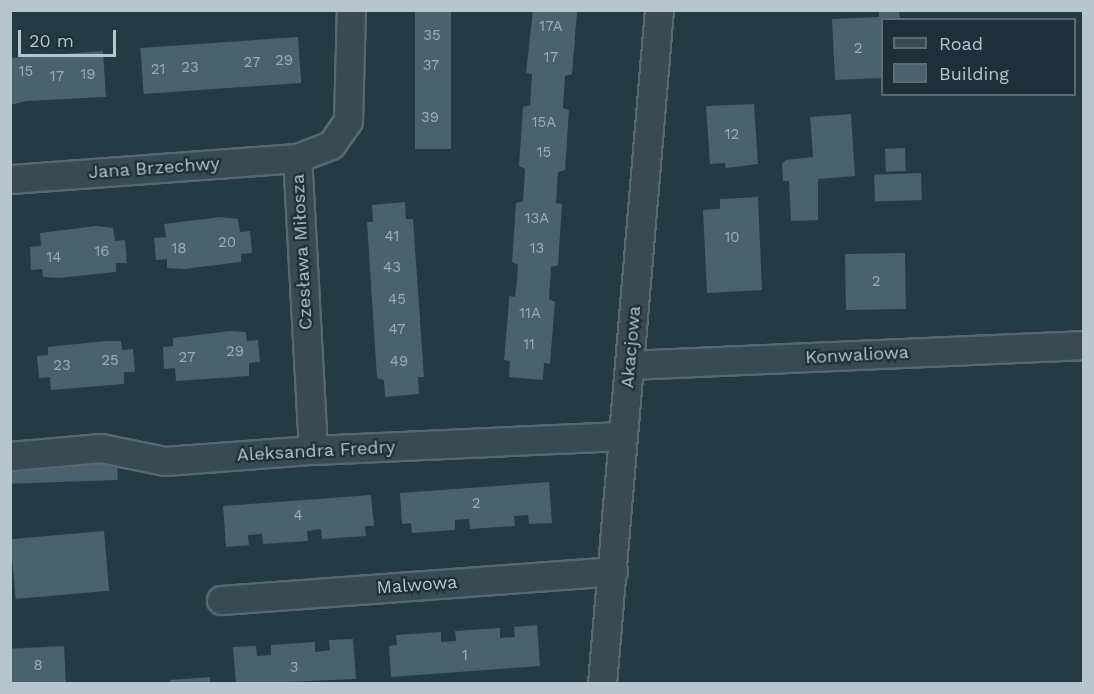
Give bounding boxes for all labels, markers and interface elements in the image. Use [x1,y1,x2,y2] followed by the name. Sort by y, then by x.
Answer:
[21,18,118,56] scale bar
[539,18,563,36] house number: 17A
[881,18,1076,96] legend
[423,27,441,45] house number: 35
[29,30,74,51] text: 20 m
[939,33,983,54] text: Road
[854,40,862,58] house number: 2
[544,49,558,67] house number: 17
[275,52,293,70] house number: 29
[244,54,260,72] house number: 27
[423,57,439,75] house number: 37
[181,59,199,77] house number: 23
[151,61,165,79] house number: 21
[19,63,33,81] house number: 15
[939,63,1009,84] text: Building
[80,66,96,84] house number: 19
[50,68,64,86] house number: 17
[421,109,439,127] house number: 39
[532,114,556,132] house number: 15A
[725,126,739,144] house number: 12
[537,144,551,162] house number: 15
[87,153,221,183] street label: Jana Brzechwy
[287,173,317,331] street label: Czesława Miłosza
[525,210,549,228] house number: 13A
[385,228,399,246] house number: 41
[724,229,740,247] house number: 10
[218,234,236,252] house number: 20
[171,240,187,258] house number: 18
[530,240,544,258] house number: 13
[95,243,109,261] house number: 16
[46,249,62,267] house number: 14
[383,259,401,277] house number: 43
[872,273,880,291] house number: 2
[388,291,406,309] house number: 45
[519,305,541,323] house number: 11A
[617,305,645,389] street label: Akacjowa
[389,321,405,339] house number: 47
[523,336,535,354] house number: 11
[805,342,909,368] street label: Konwaliowa
[226,343,244,361] house number: 29
[179,349,195,367] house number: 27
[101,352,119,370] house number: 25
[390,353,408,371] house number: 49
[53,357,71,375] house number: 23
[236,436,396,466] street label: Aleksandra Fredry
[472,495,480,513] house number: 2
[293,507,303,525] house number: 4
[376,571,458,599] street label: Malwowa
[462,647,468,665] house number: 1
[33,657,43,675] house number: 8
[290,659,298,677] house number: 3

